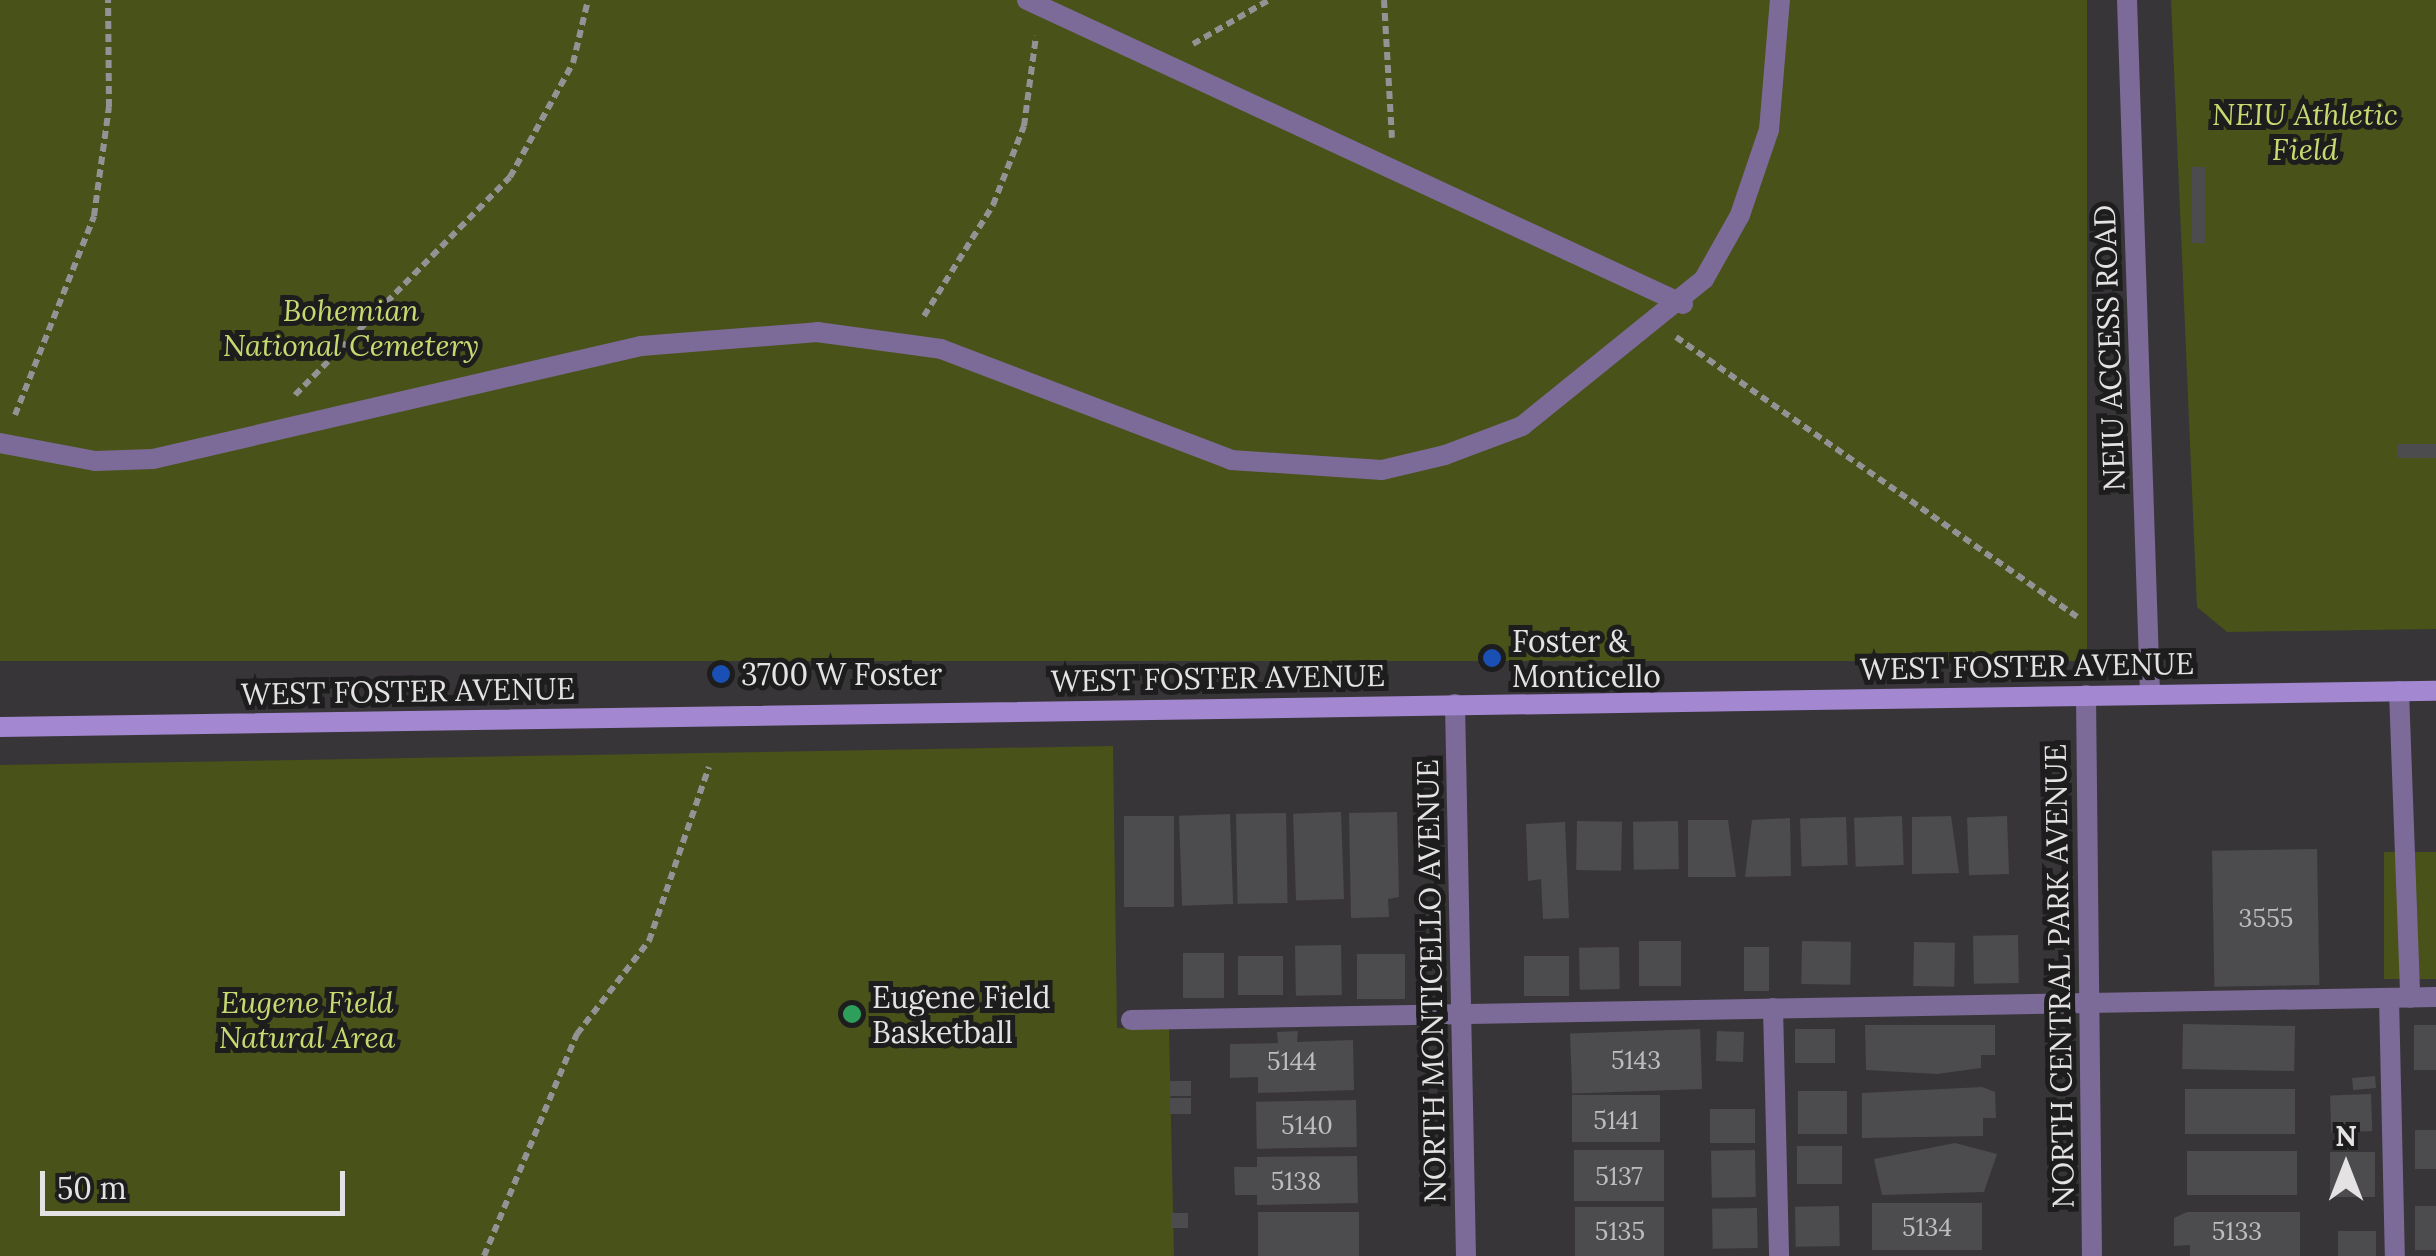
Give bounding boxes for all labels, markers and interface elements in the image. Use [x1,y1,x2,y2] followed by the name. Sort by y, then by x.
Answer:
[2212,96,2398,166] park label: NEIU Athletic Field
[2086,204,2132,492] street label: NEIU ACCESS ROAD
[223,292,479,362] park label: Bohemian National Cemetery
[1512,623,1661,694] place label: Foster & Monticello
[1860,645,2194,687] street label: WEST FOSTER AVENUE
[1481,647,1503,669] marker: Foster & Monticello
[741,656,942,692] place label: 3700 W Foster
[1051,657,1385,699] street label: WEST FOSTER AVENUE
[710,663,732,685] marker: 3700 W Foster
[241,670,575,712] street label: WEST FOSTER AVENUE
[2037,743,2081,1209] street label: NORTH CENTRAL PARK AVENUE
[1409,759,1453,1203] street label: NORTH MONTICELLO AVENUE
[2239,903,2293,933] house number: 3555
[872,979,1050,1050] place label: Eugene Field Basketball
[219,984,395,1054] park label: Eugene Field Natural Area
[841,1003,863,1025] marker: Eugene Field Basketball
[1611,1045,1661,1075] house number: 5143
[1267,1046,1317,1076] house number: 5144
[1593,1105,1639,1135] house number: 5141
[1281,1110,1333,1140] house number: 5140
[2296,1116,2396,1216] north arrow
[2335,1118,2357,1154] text: N
[45,1151,350,1213] scale bar
[1595,1161,1643,1191] house number: 5137
[1271,1166,1321,1196] house number: 5138
[57,1169,127,1207] text: 50 m
[1902,1212,1952,1242] house number: 5134
[1595,1216,1645,1246] house number: 5135
[2212,1216,2262,1246] house number: 5133

